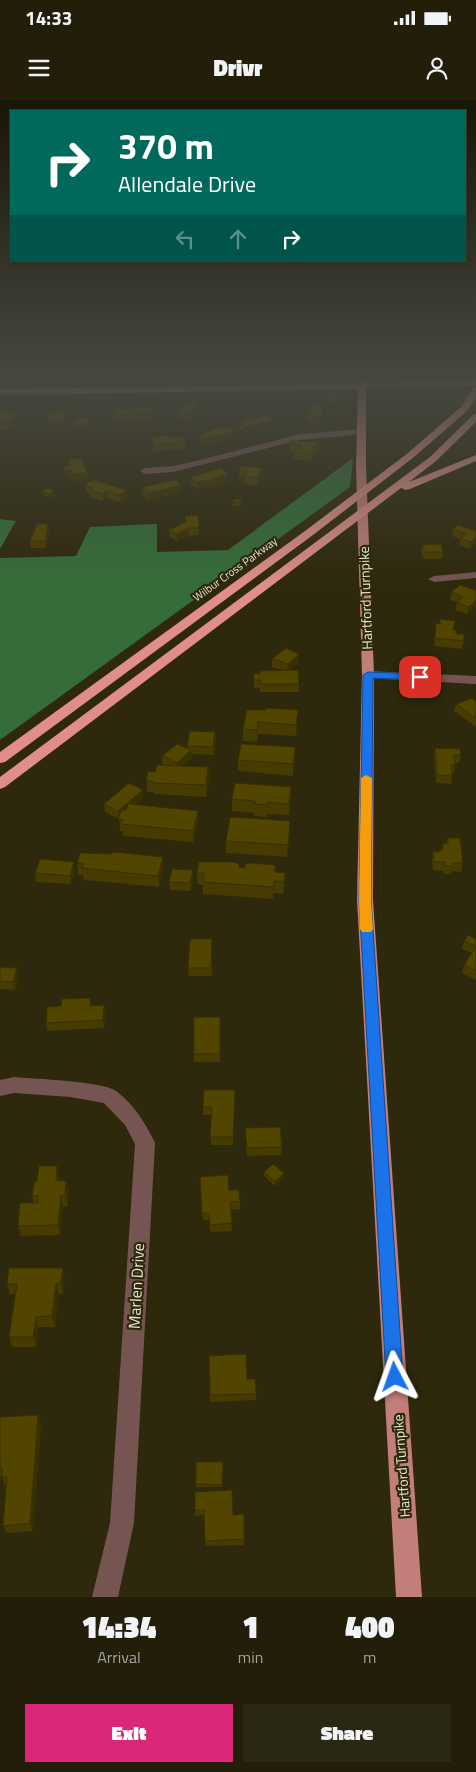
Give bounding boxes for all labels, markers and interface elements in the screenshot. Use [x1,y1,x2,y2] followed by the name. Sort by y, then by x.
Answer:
[25,3,72,32] text: 14:33
[214,51,262,85] text: Drivr
[25,54,53,82] icon: menu
[423,54,451,82] icon: person
[118,119,214,173] text: 370 m
[35,130,100,195] icon: right
[118,167,256,201] text: Allendale Drive
[171,225,199,253] icon: left
[224,225,252,253] icon: ahead
[277,225,305,253] icon: right
[190,533,281,605] street label: Wilbur Cross Parkway
[353,546,377,650] street label: Hartford Turnpike
[399,656,441,698] pin
[406,663,434,691] icon: arrive
[122,1242,150,1330] street label: Marlen Drive
[368,1350,420,1402] position arrow
[387,1414,415,1518] street label: Hartford Turnpike
[82,1604,156,1650] text: 14:34
[242,1604,259,1650] text: 1
[345,1604,394,1650] text: 400
[97,1645,141,1669] text: Arrival
[238,1645,263,1669] text: min
[363,1645,376,1669] text: m
[25,1704,233,1762] button: Exit
[243,1704,451,1762] button: Share

